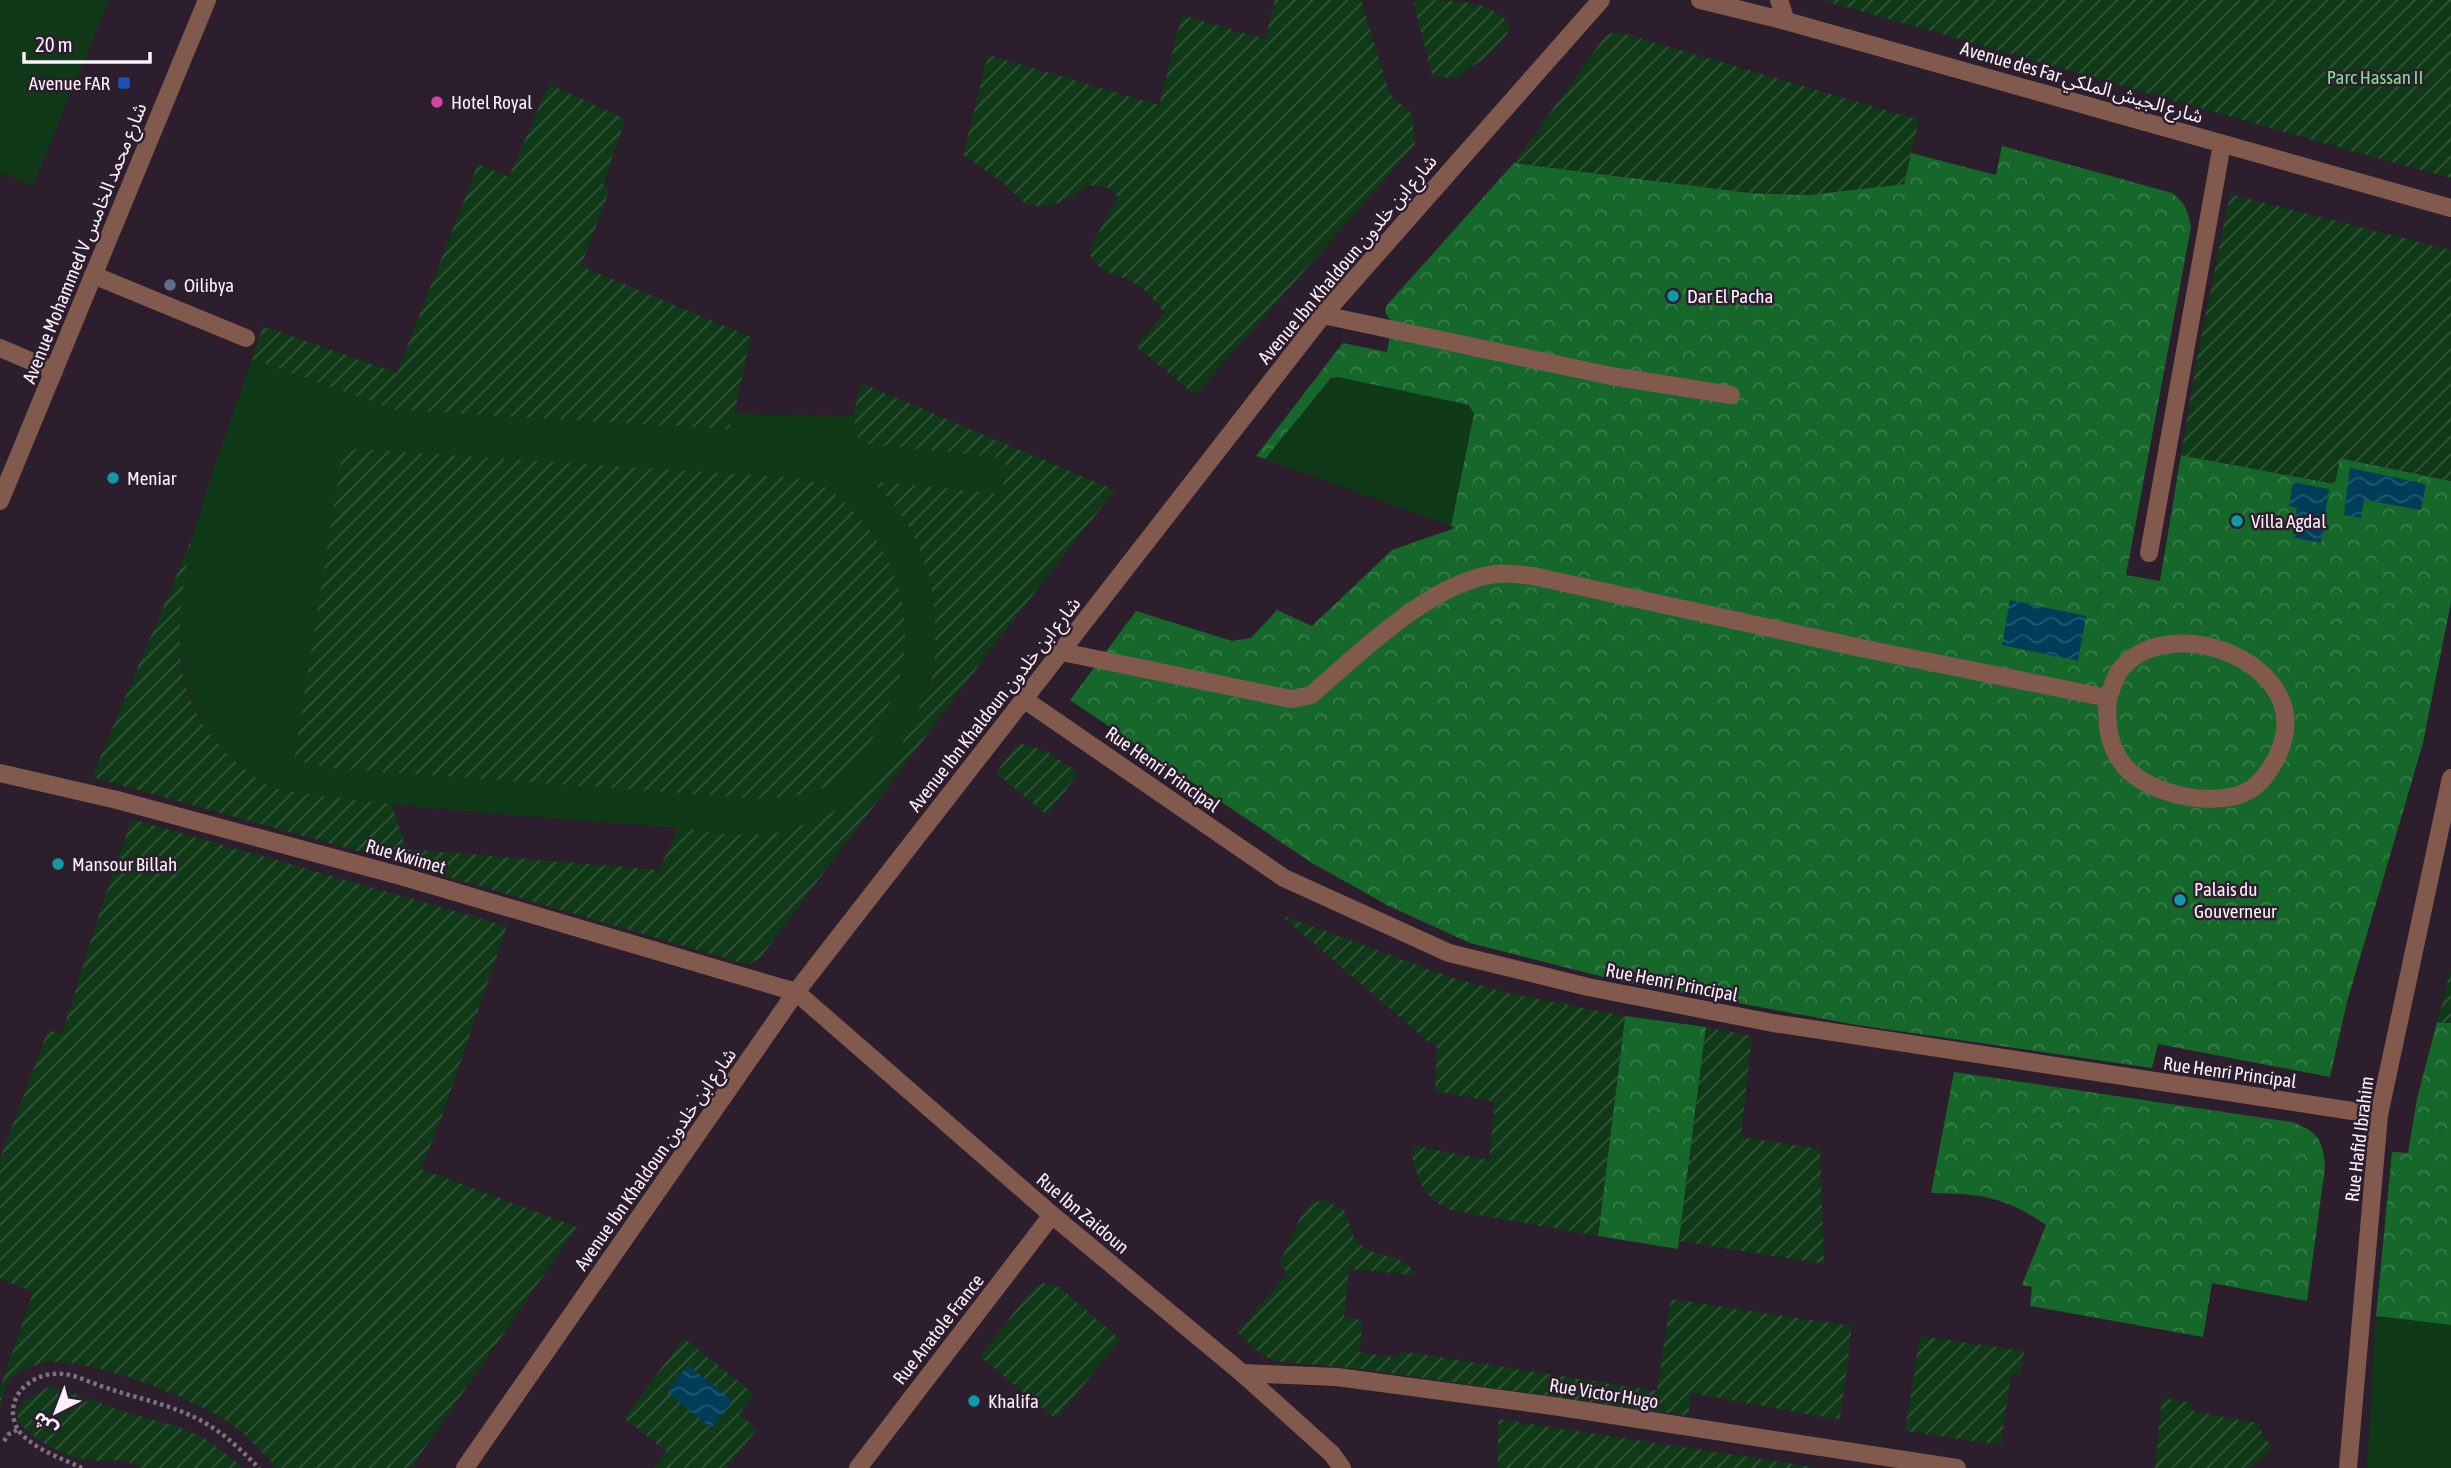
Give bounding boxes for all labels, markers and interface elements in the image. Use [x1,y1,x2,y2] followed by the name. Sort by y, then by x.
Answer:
[24,21,150,65] scale bar
[35,32,73,56] text: 20 m
[1957,37,2206,131] street label: Avenue des Far شارع الجيش الملكي
[2327,66,2423,88] park label: Parc Hassan II
[29,72,110,94] place label: Avenue FAR
[116,75,132,91] marker: Avenue FAR
[451,91,532,113] place label: Hotel Royal
[429,94,445,110] marker: Hotel Royal
[17,99,153,388] street label: Avenue Mohammed V شارع محمد الخامس
[1253,150,1443,370] street label: Avenue Ibn Khaldoun شارع ابن خلدون
[184,274,234,296] place label: Oilibya
[162,277,178,293] marker: Oilibya
[1687,285,1773,307] place label: Dar El Pacha
[1665,288,1681,304] marker: Dar El Pacha
[127,467,177,489] place label: Meniar
[105,470,121,486] marker: Meniar
[2251,510,2326,532] place label: Villa Agdal
[2229,513,2245,529] marker: Villa Agdal
[903,592,1087,818] street label: Avenue Ibn Khaldoun شارع ابن خلدون
[1102,722,1224,816] street label: Rue Henri Principal
[363,834,449,878] street label: Rue Kwimet
[72,853,177,875] place label: Mansour Billah
[50,856,66,872] marker: Mansour Billah
[2194,878,2277,922] place label: Palais du Gouverneur
[2172,892,2188,908] marker: Palais du Gouverneur
[1604,958,1740,1006] street label: Rue Henri Principal
[570,1044,743,1276] street label: Avenue Ibn Khaldoun شارع ابن خلدون
[2162,1052,2298,1092] street label: Rue Henri Principal
[2340,1075,2378,1203] street label: Rue Hafid Ibrahim
[1032,1168,1134,1258] street label: Rue Ibn Zaidoun
[888,1270,988,1388] street label: Rue Anatole France
[1548,1374,1660,1412] street label: Rue Victor Hugo
[21,1377,91,1447] north arrow
[988,1390,1039,1412] place label: Khalifa
[966,1393,982,1409] marker: Khalifa
[28,1408,62,1442] text: ش

